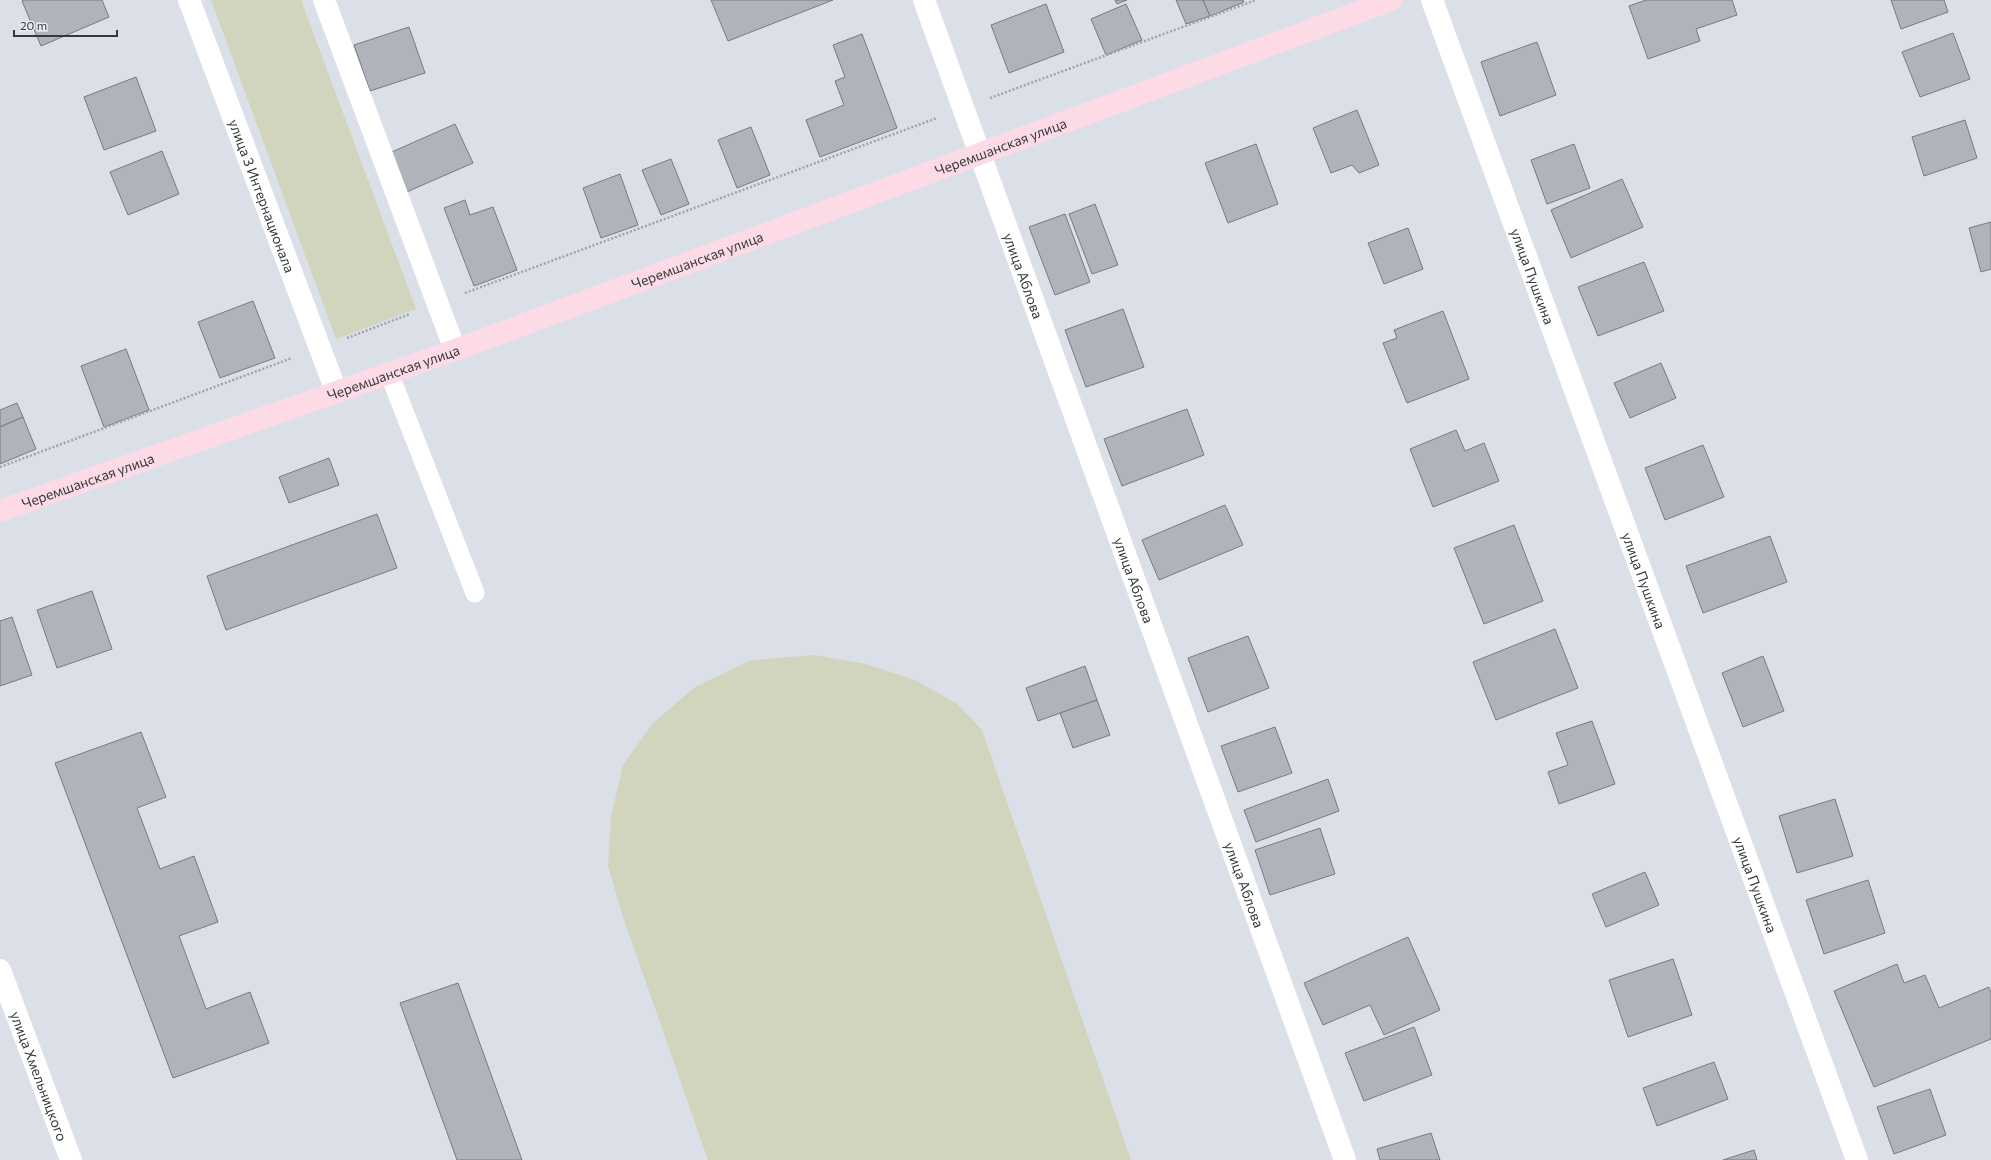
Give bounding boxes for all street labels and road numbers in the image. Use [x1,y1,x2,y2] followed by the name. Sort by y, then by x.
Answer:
[932,114,1069,178] street label: Черемшанская улица
[226,116,299,275] street label: улица 3 Интернационала
[1508,226,1559,326] street label: улица Пушкина
[629,227,765,292] street label: Черемшанская улица
[1001,230,1047,321] street label: улица Аблова
[325,341,462,403] street label: Черемшанская улица
[19,449,156,511] street label: Черемшанская улица
[1619,530,1670,631] street label: улица Пушкина
[1111,535,1158,625] street label: улица Аблова
[1731,834,1781,935] street label: улица Пушкина
[1222,839,1268,930] street label: улица Аблова
[8,1009,72,1143] street label: улица Хмельницкого

